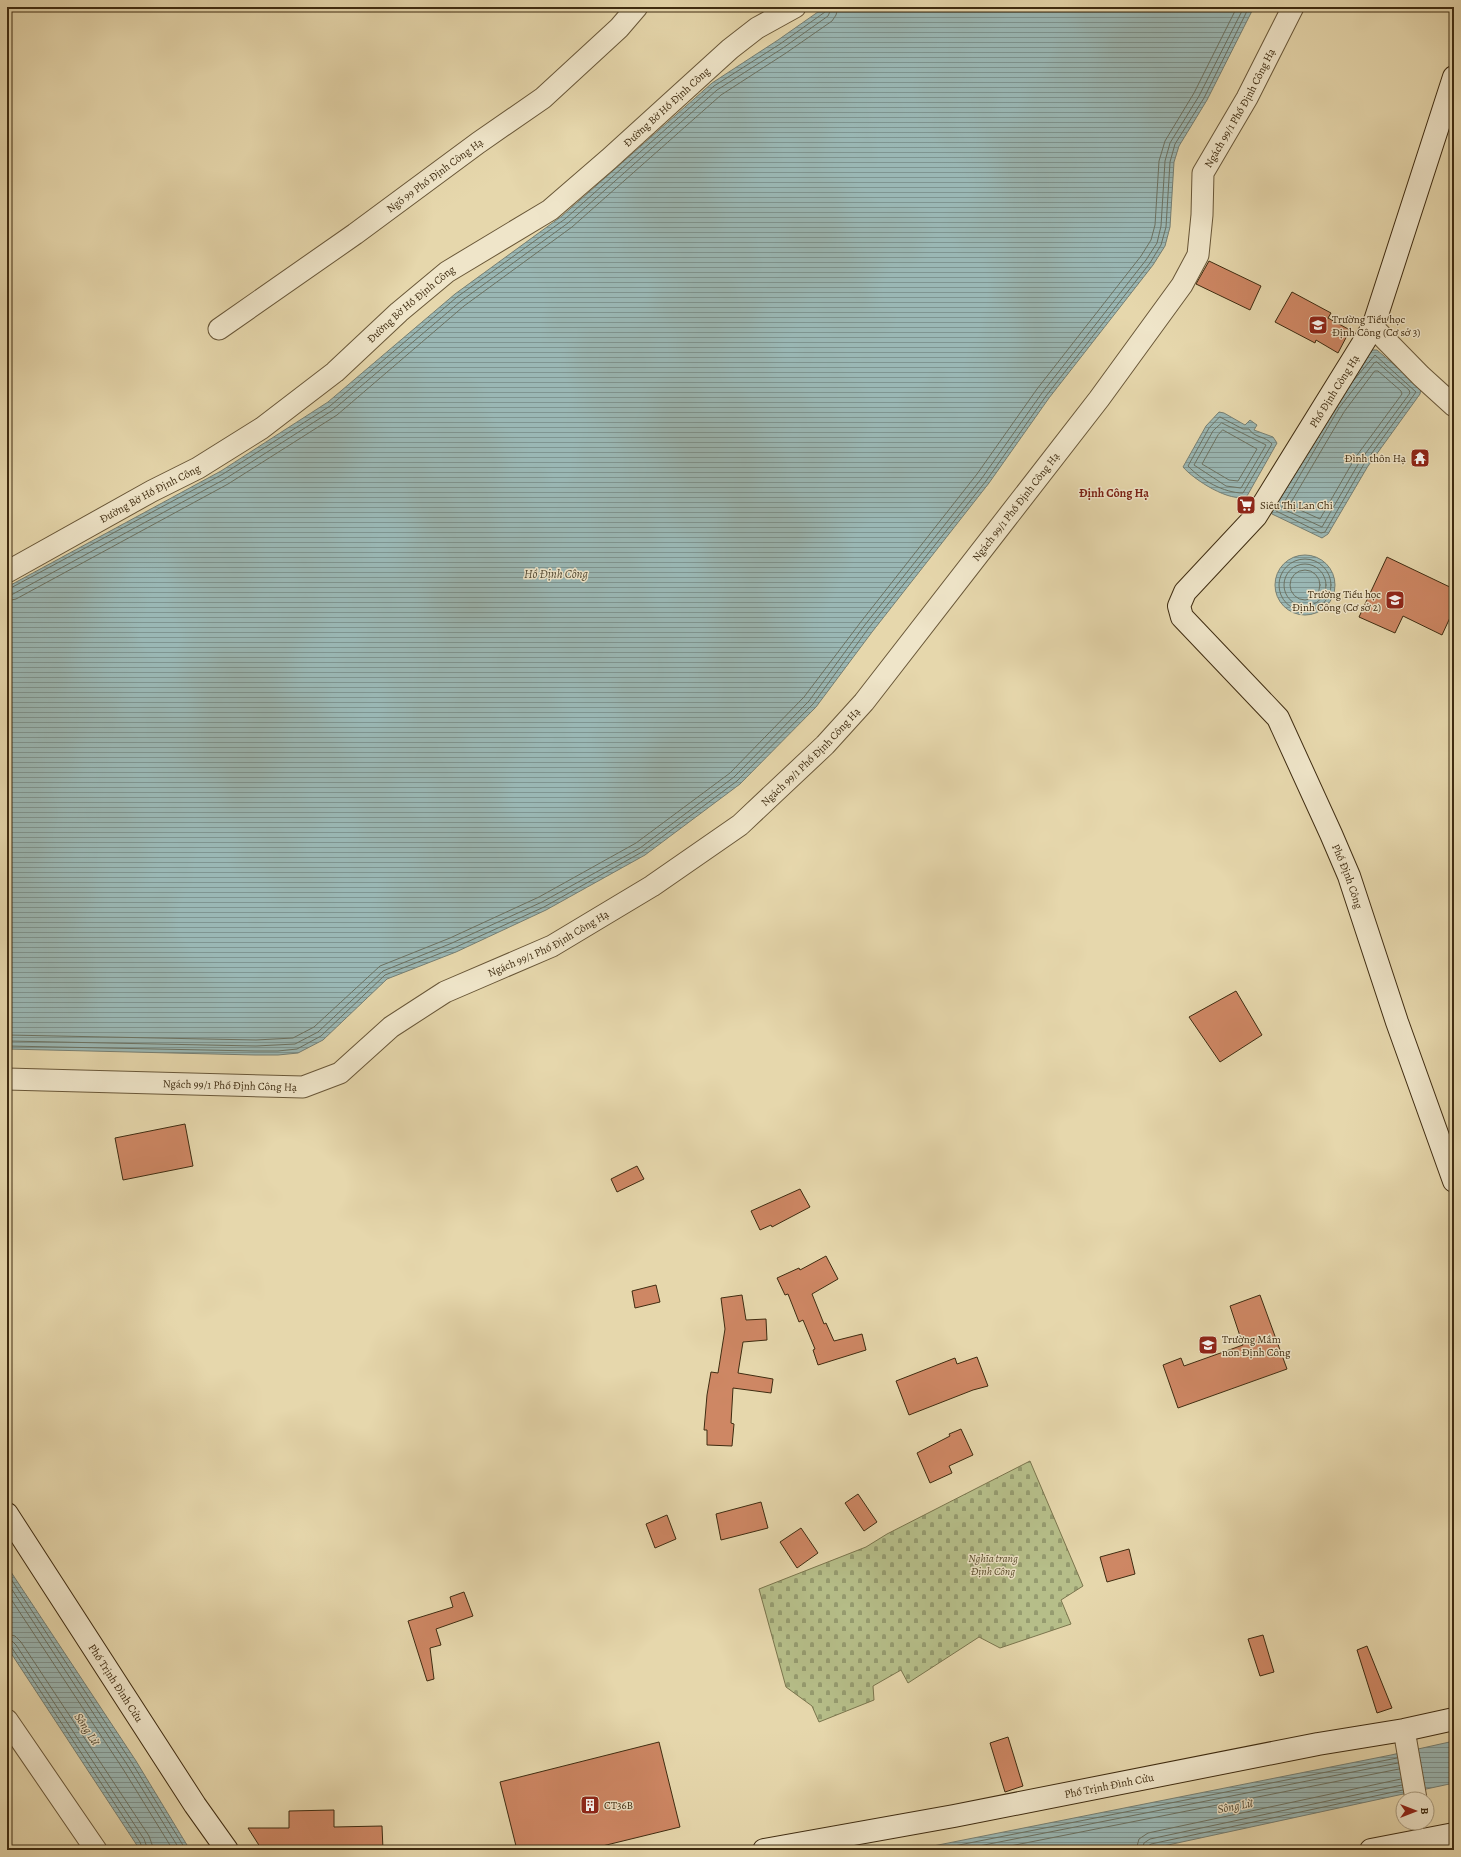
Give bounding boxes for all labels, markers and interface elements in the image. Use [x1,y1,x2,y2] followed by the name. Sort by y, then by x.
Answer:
[1201,45,1279,171] street label: Ngách 99/1 Phố Định Công Hạ
[620,64,714,150] street label: Đường Bờ Hồ Định Công
[384,134,487,216] street label: Ngõ 99 Phố Định Công Hạ
[364,262,458,346] street label: Đường Bờ Hồ Định Công
[1332,312,1420,340] place label: Trường Tiểu học Định Công (Cơ sở 3)
[1307,314,1329,336] school or university icon: Trường Tiểu học Định Công (Cơ sở 3)
[1306,351,1363,431] street label: Phố Định Công Hạ
[1409,447,1431,469] temple icon: Đình thôn Hạ
[969,448,1064,565] street label: Ngách 99/1 Phố Định Công Hạ
[1345,451,1407,466] place label: Đình thôn Hạ
[97,461,203,527] street label: Đường Bờ Hồ Định Công
[1079,485,1149,501] district label: Định Công Hạ
[1235,494,1257,516] supermarket icon: Siêu Thị Lan Chi
[1260,498,1333,513] place label: Siêu Thị Lan Chi
[524,566,589,582] water label: Hồ Định Công
[1292,587,1381,615] place label: Trường Tiểu học Định Công (Cơ sở 2)
[1384,589,1406,611] school or university icon: Trường Tiểu học Định Công (Cơ sở 2)
[758,704,864,810] street label: Ngách 99/1 Phố Định Công Hạ
[1328,842,1366,911] street label: Phố Định Công
[486,906,613,981] street label: Ngách 99/1 Phố Định Công Hạ
[163,1076,298,1095] street label: Ngách 99/1 Phố Định Công Hạ
[1222,1332,1291,1360] place label: Trường Mầm non Định Công
[1197,1334,1219,1356] school or university icon: Trường Mầm non Định Công
[968,1551,1018,1579] park label: Nghĩa trang Định Công
[85,1641,147,1725] street label: Phố Trịnh Đình Cửu
[71,1710,104,1749] water label: Sông Lừ
[1063,1770,1155,1802] street label: Phố Trịnh Đình Cửu
[1395,1791,1435,1831] north arrow
[579,1794,601,1816] building icon: CT36B
[1216,1795,1255,1817] water label: Sông Lừ
[604,1798,633,1813] place label: CT36B
[1417,1808,1432,1815] text: B

